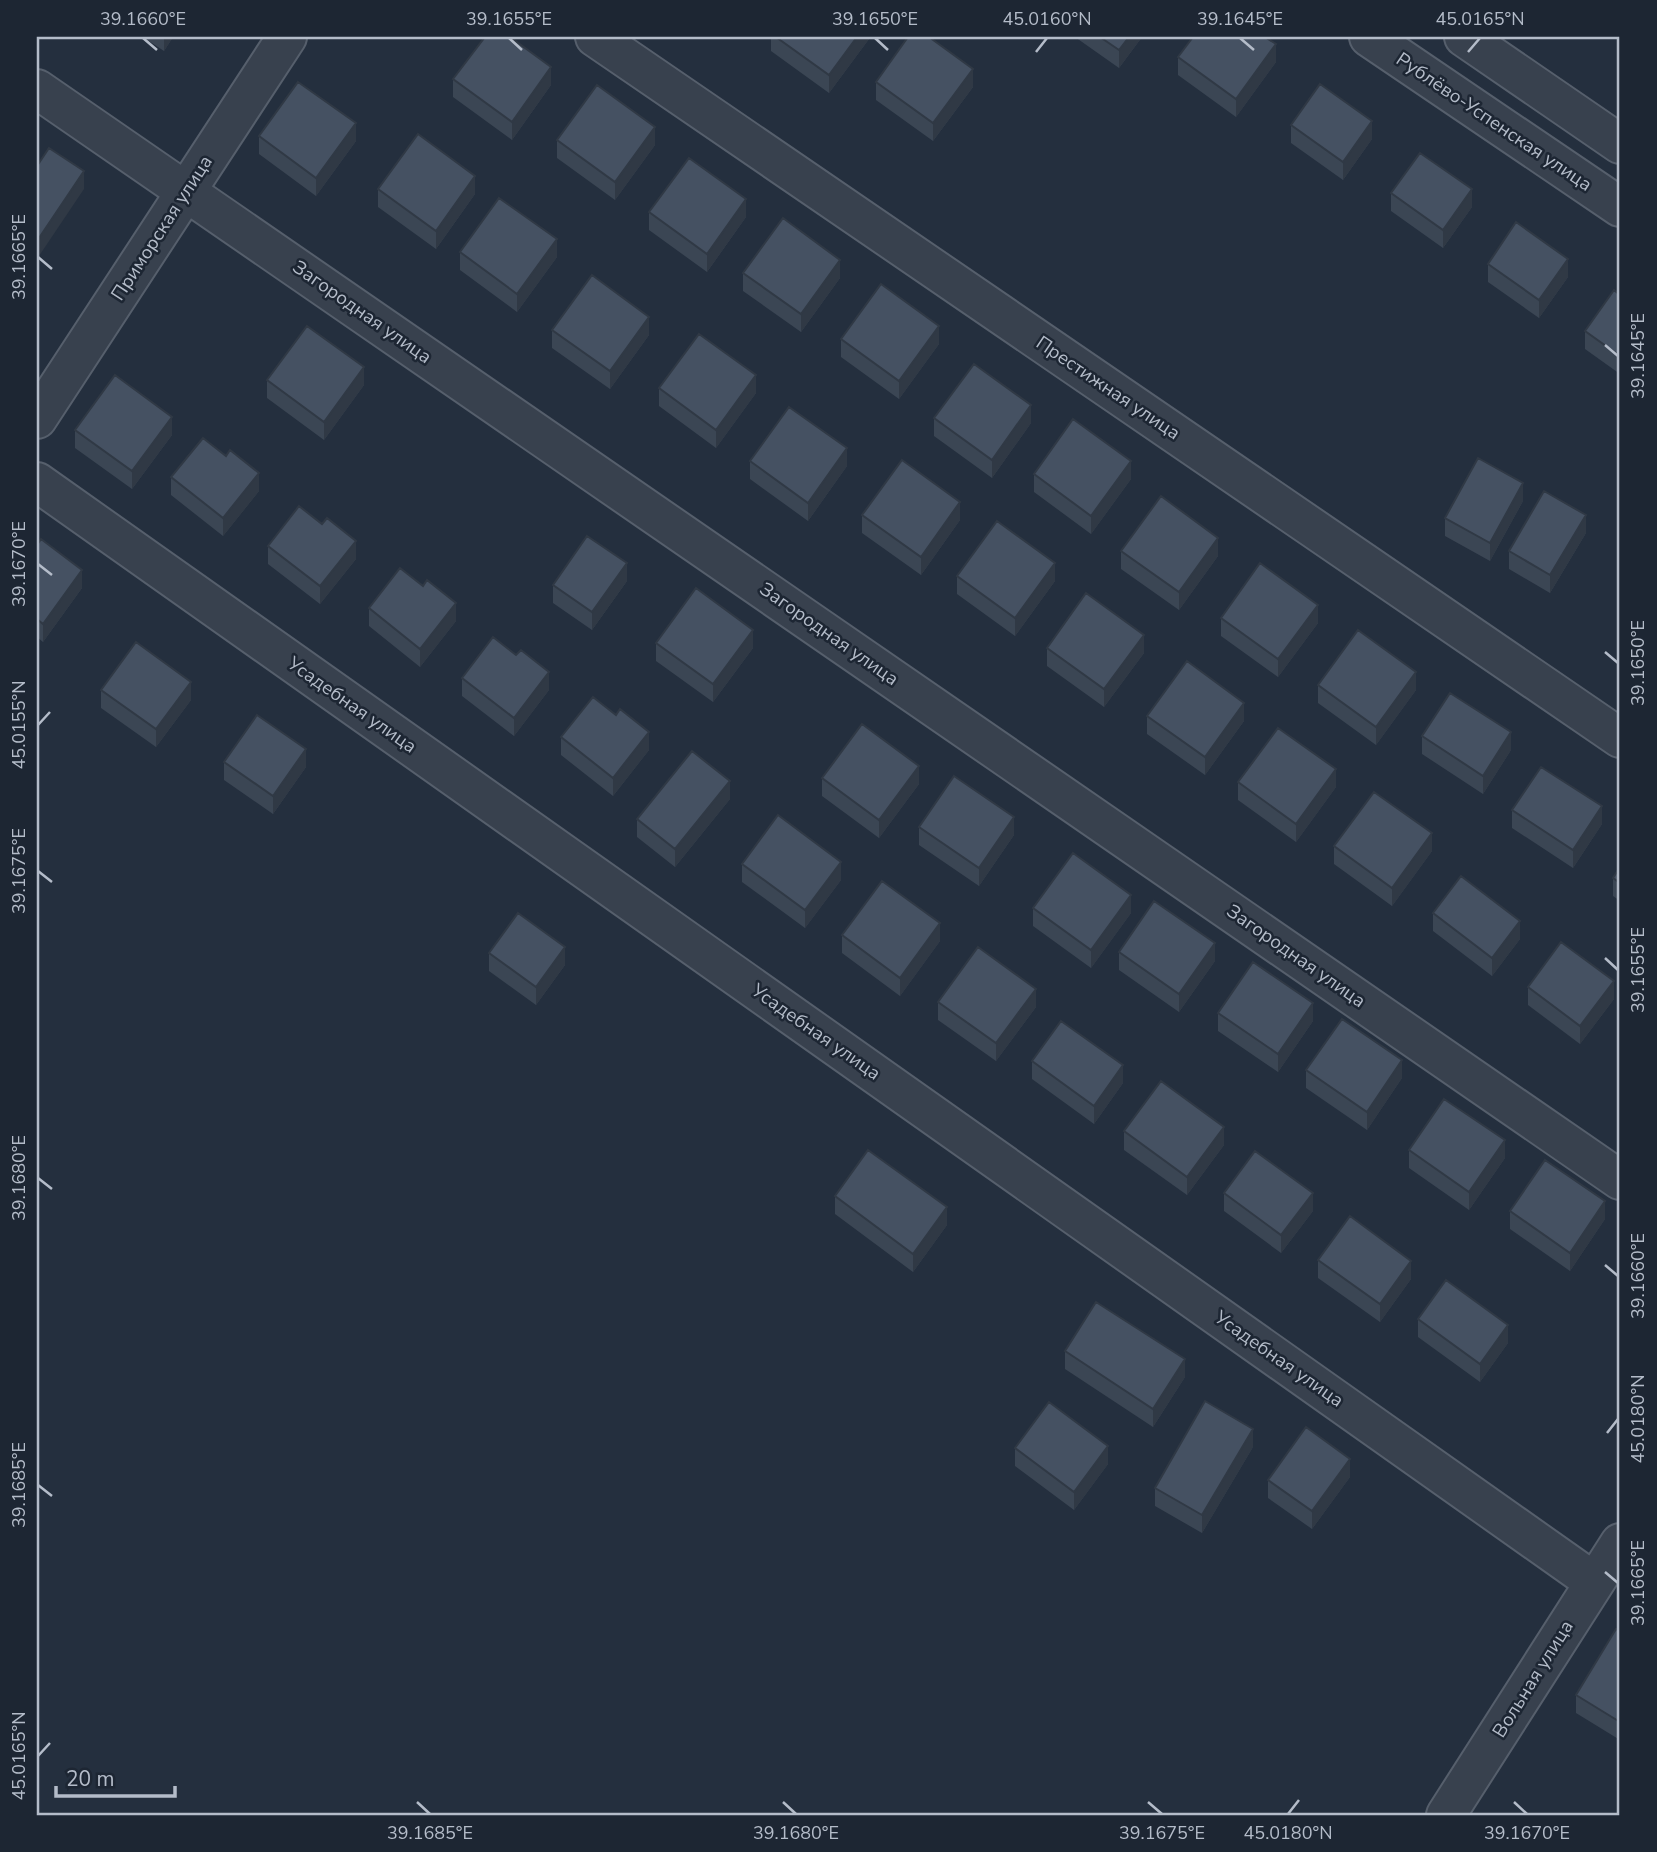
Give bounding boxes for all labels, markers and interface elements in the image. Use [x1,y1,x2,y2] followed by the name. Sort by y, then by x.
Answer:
[100,7,186,31] text: 39.1660°E
[466,7,552,31] text: 39.1655°E
[832,7,918,31] text: 39.1650°E
[1003,7,1091,31] text: 45.0160°N
[1197,7,1283,31] text: 39.1645°E
[1436,7,1524,31] text: 45.0165°N
[1391,47,1597,197] street label: Рублёво-Успенская улица
[105,150,219,306] street label: Приморская улица
[7,214,31,300] text: 39.1665°E
[287,254,437,370] street label: Загородная улица
[1626,313,1650,399] text: 39.1645°E
[1031,330,1185,446] street label: Престижная улица
[7,521,31,607] text: 39.1670°E
[754,576,904,692] street label: Загородная улица
[1626,620,1650,706] text: 39.1650°E
[281,650,422,759] street label: Усадебная улица
[7,681,31,769] text: 45.0155°N
[7,828,31,914] text: 39.1675°E
[1221,898,1371,1014] street label: Загородная улица
[1626,927,1650,1013] text: 39.1655°E
[745,977,886,1086] street label: Усадебная улица
[7,1135,31,1221] text: 39.1680°E
[1626,1233,1650,1319] text: 39.1660°E
[1208,1304,1349,1413] street label: Усадебная улица
[1626,1375,1650,1463] text: 45.0180°N
[7,1442,31,1528] text: 39.1685°E
[1626,1540,1650,1626] text: 39.1665°E
[1486,1615,1580,1743] street label: Вольная улица
[7,1712,31,1800] text: 45.0165°N
[56,1754,175,1798] scale bar
[66,1765,115,1793] text: 20 m
[387,1821,473,1845] text: 39.1685°E
[753,1821,839,1845] text: 39.1680°E
[1119,1821,1205,1845] text: 39.1675°E
[1244,1821,1332,1845] text: 45.0180°N
[1484,1821,1570,1845] text: 39.1670°E

